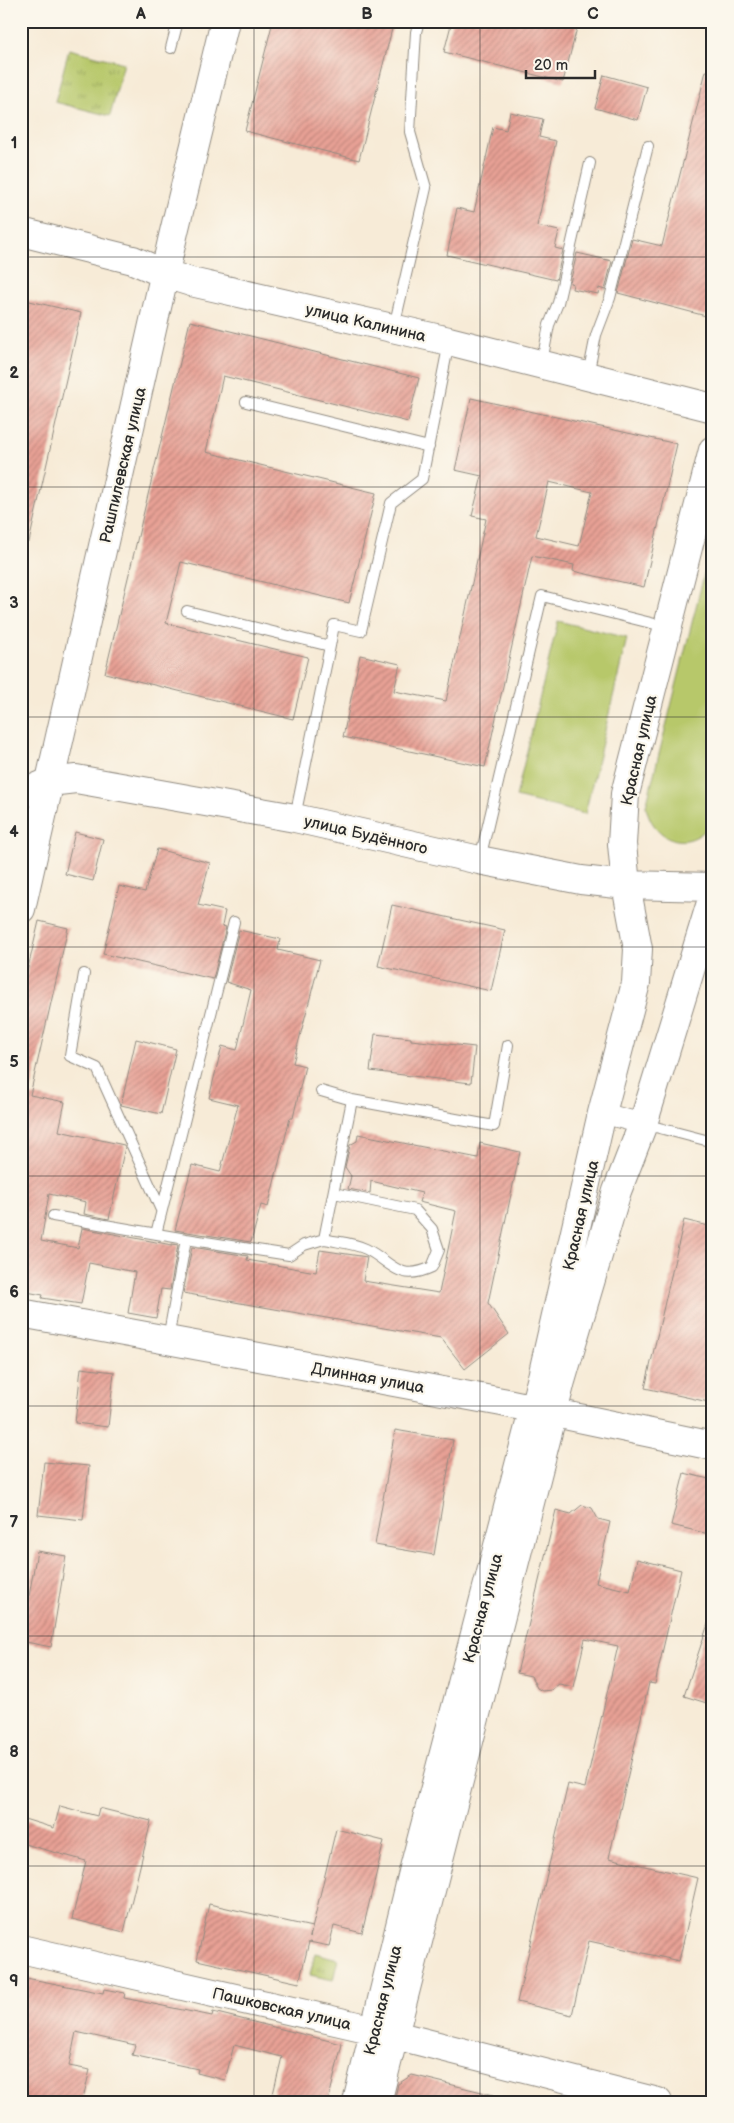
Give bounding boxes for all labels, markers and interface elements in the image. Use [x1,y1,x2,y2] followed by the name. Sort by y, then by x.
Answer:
[135,5,146,24] text: A
[361,5,373,24] text: B
[587,5,599,24] text: C
[526,48,595,80] scale bar
[534,56,568,75] text: 20 m
[11,134,17,153] text: 1
[304,300,428,347] street label: улица Калинина
[9,364,19,383] text: 2
[96,385,151,545] street label: Рашпилевская улица
[9,594,19,613] text: 3
[618,693,662,807] street label: Красная улица
[302,812,429,859] street label: улица Будённого
[9,823,19,842] text: 4
[9,1053,19,1072] text: 5
[560,1158,604,1272] street label: Красная улица
[9,1283,19,1302] text: 6
[310,1359,426,1398] street label: Длинная улица
[10,1513,19,1532] text: 7
[460,1551,507,1665] street label: Красная улица
[9,1743,19,1762] text: 8
[361,1943,406,2057] street label: Красная улица
[9,1972,19,1991] text: 9
[210,1984,353,2035] street label: Пашковская улица

